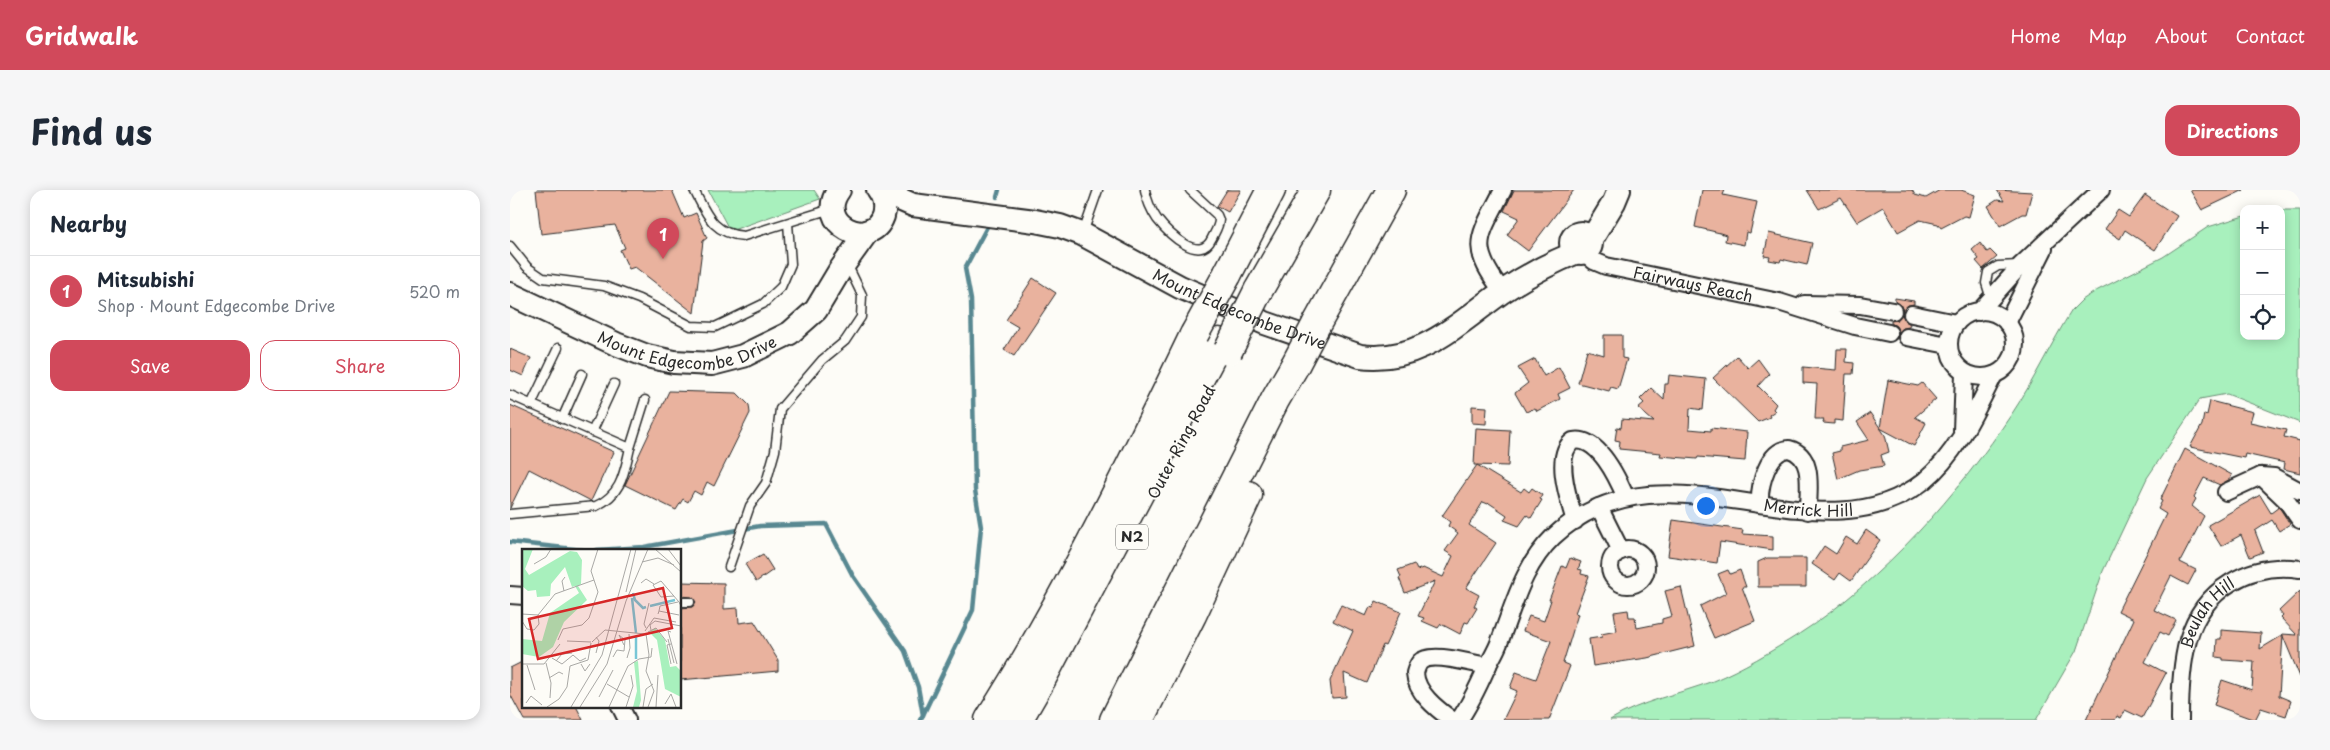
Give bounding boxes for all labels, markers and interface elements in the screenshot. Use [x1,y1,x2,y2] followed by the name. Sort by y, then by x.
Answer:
[25,17,138,53] text: Gridwalk
[2010,22,2060,49] text: Home
[2088,22,2127,49] text: Map
[2155,22,2207,49] text: About
[2235,22,2305,49] text: Contact
[30,104,152,157] text: Find us
[2165,105,2300,156] button: Directions
[2240,205,2285,340] map controls
[2240,205,2285,250] button: +
[50,207,127,239] text: Nearby
[647,218,679,259] pin: 1
[2240,250,2285,295] button: −
[1631,259,1755,307] street label: Fairways Reach
[1149,262,1330,354] street label: Mount Edgecombe Drive
[97,265,194,293] text: Mitsubishi
[62,279,70,303] text: 1
[409,279,460,303] text: 520 m
[97,293,335,317] text: Shop · Mount Edgecombe Drive
[2240,295,2285,340] button: locate
[593,323,781,345] street label: Mount Edgecombe Drive
[594,324,780,375] text: Mount Edgecombe Drive
[50,340,250,391] button: Save
[260,340,460,391] button: Share
[1140,380,1220,503] street label: Outer Ring Road
[1762,492,1854,522] street label: Merrick Hill
[1693,493,1719,519] your location
[1116,524,1148,550] road number: N2
[522,549,681,708] inset map
[2173,570,2238,651] street label: Beulah Hill

